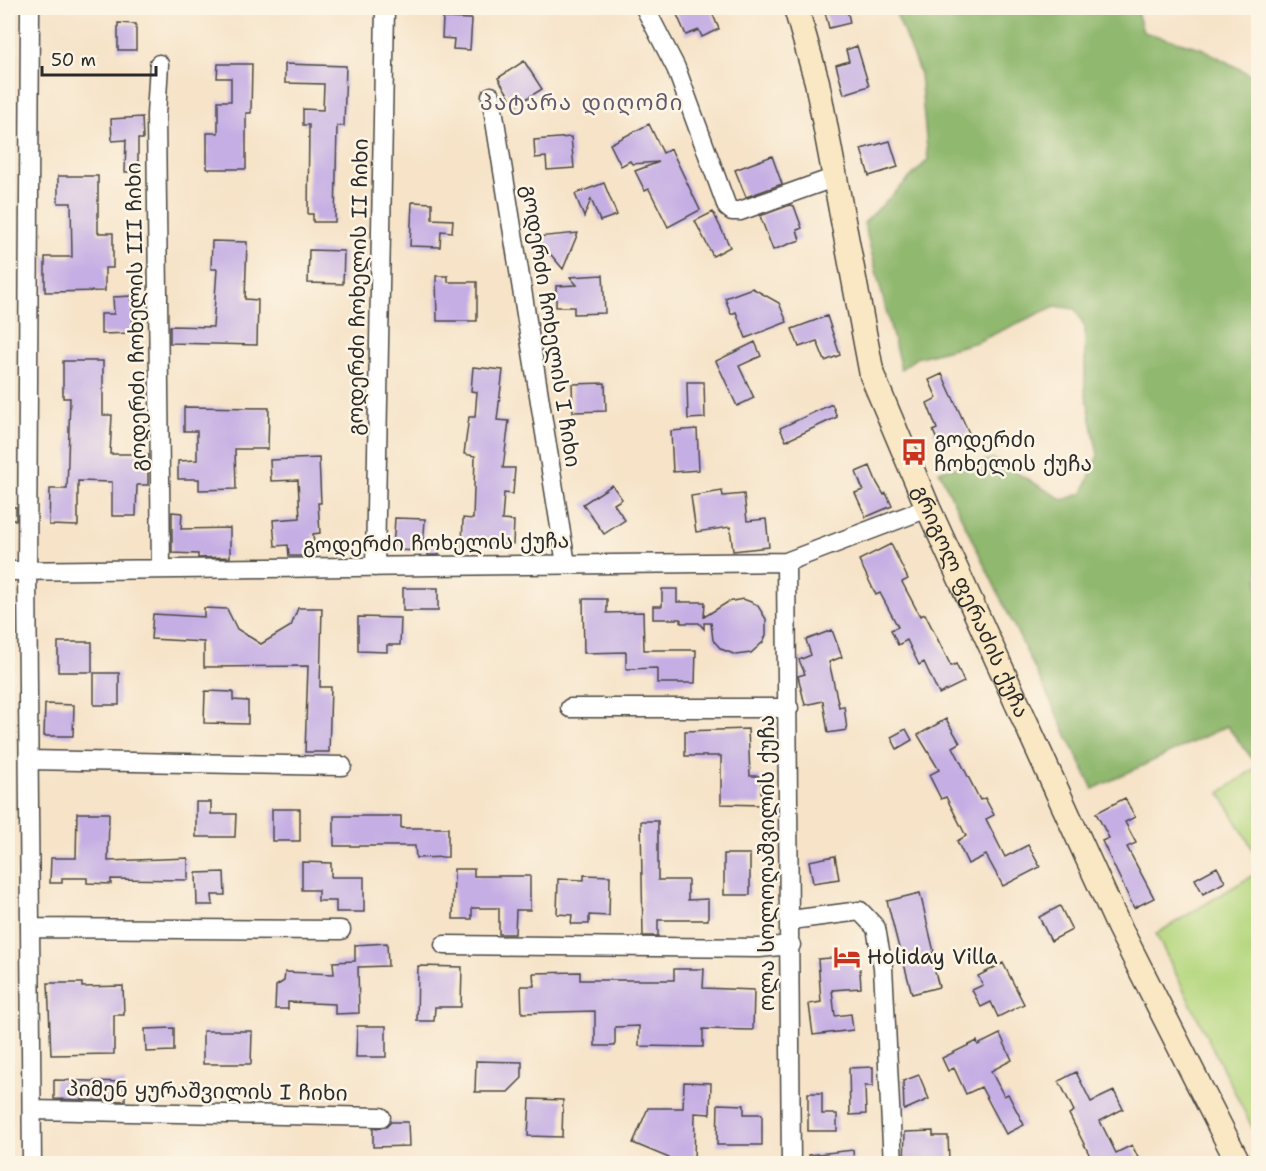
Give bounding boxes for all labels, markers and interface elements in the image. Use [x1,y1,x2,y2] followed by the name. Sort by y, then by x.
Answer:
[42,39,156,77] scale bar
[51,48,96,72] text: 50 m
[480,88,684,117] district label: პატარა დიღომი
[341,138,375,436] street label: გოდერძი ჩოხელის II ჩიხი
[119,162,153,472] street label: გოდერძი ჩოხელის III ჩიხი
[515,183,587,469] street label: გოდერძი ჩოხელის I ჩიხი
[934,426,1092,478] place label: გოდერძი ჩოხელის ქუჩა
[899,437,929,467] bus stop icon: გოდერძი ჩოხელის ქუჩა
[906,481,1036,722] street label: გრიგოლ ფერაძის ქუჩა
[303,527,569,559] street label: გოდერძი ჩოხელის ქუჩა
[753,715,781,1011] street label: ოლა სოლოღაშვილის ქუჩა
[832,942,862,972] hotel icon: Holiday Villa
[867,943,998,971] place label: Holiday Villa
[66,1075,348,1107] street label: პიმენ ყურაშვილის I ჩიხი

